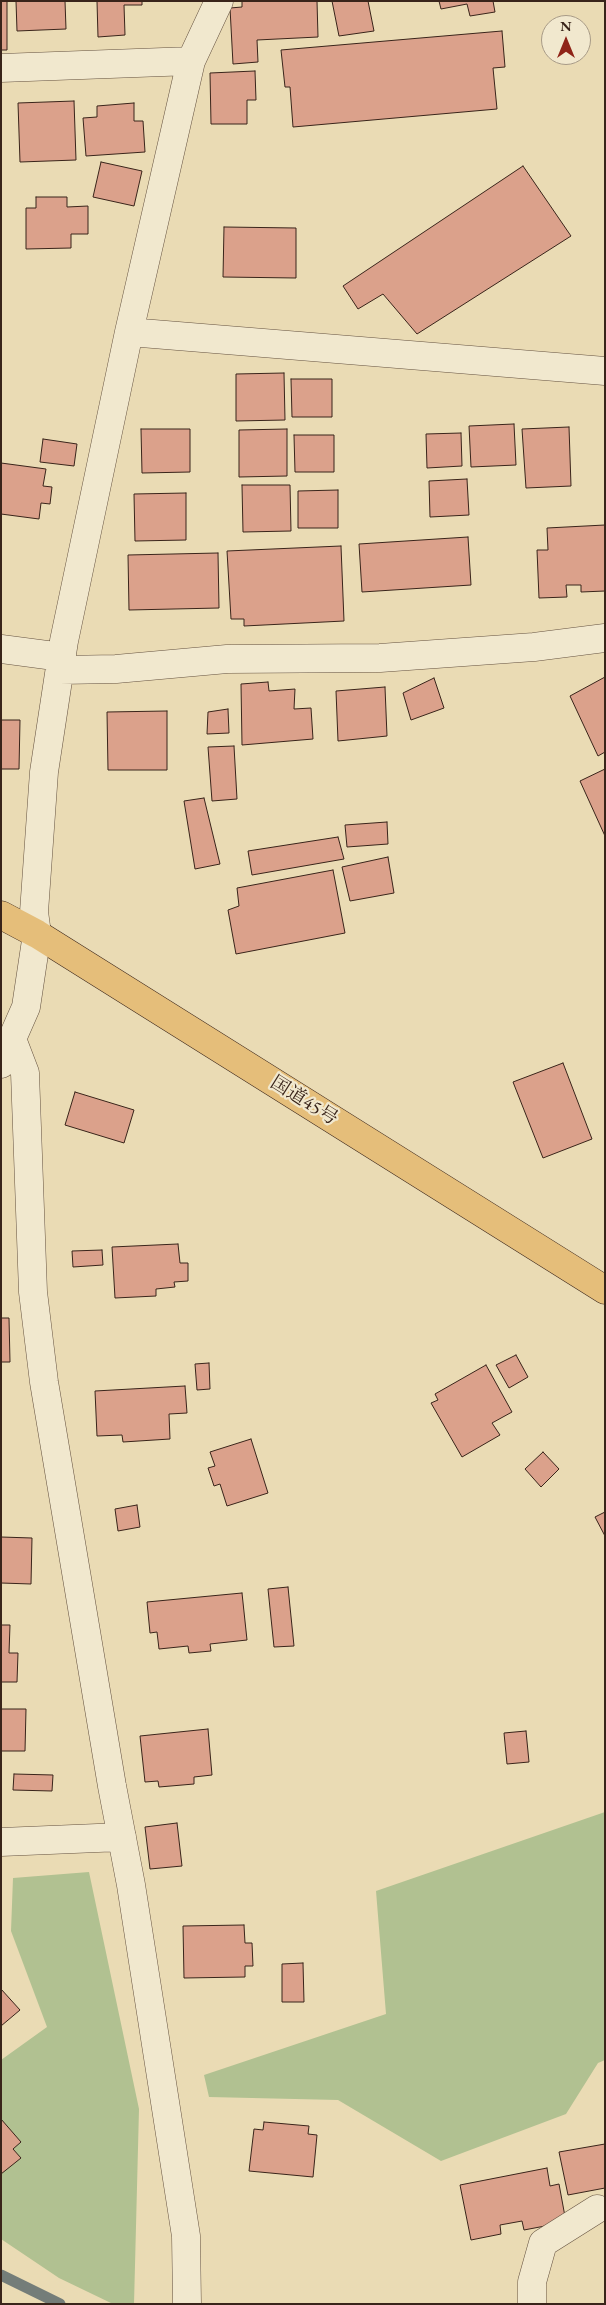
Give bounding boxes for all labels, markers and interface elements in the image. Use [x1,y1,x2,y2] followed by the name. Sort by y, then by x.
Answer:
[541,15,591,65] north arrow
[560,17,572,35] text: N
[266,1071,342,1131] street label: 国道45号

